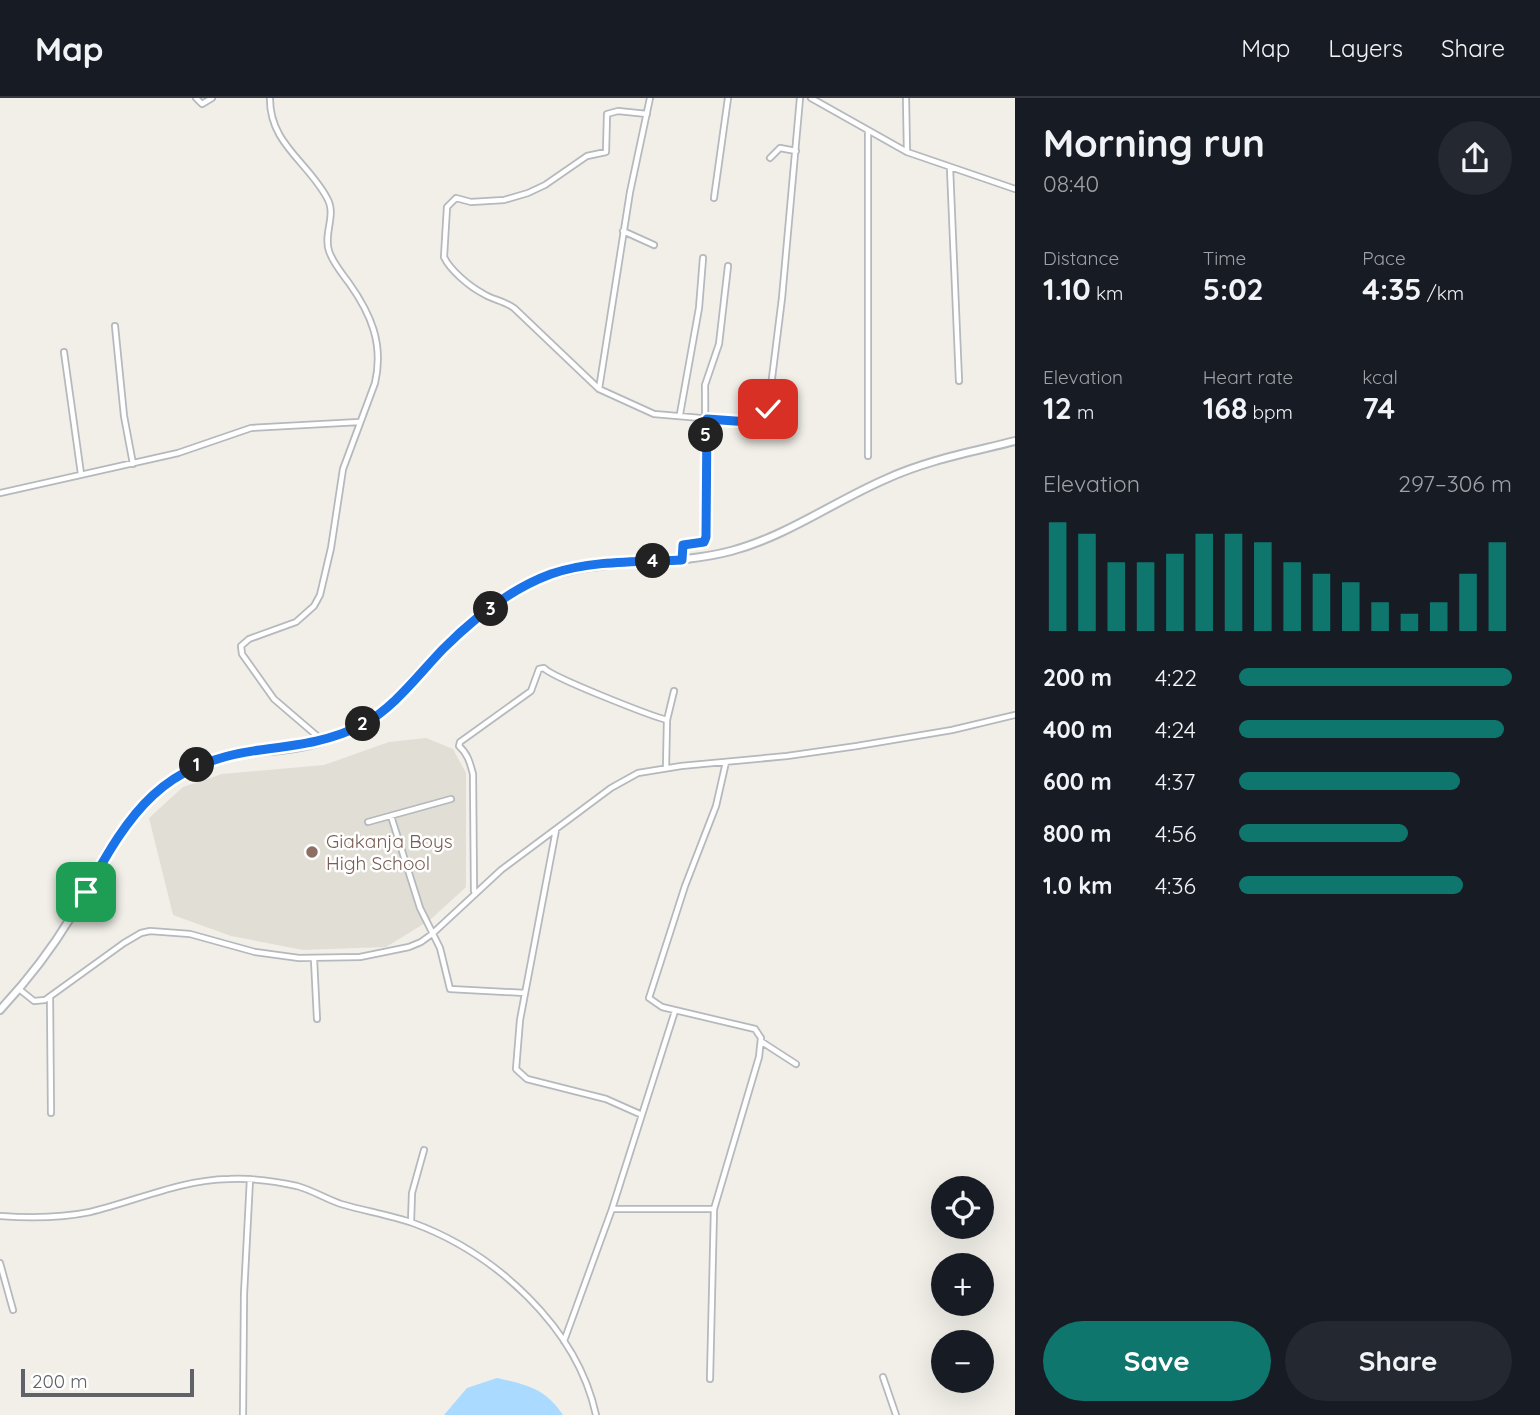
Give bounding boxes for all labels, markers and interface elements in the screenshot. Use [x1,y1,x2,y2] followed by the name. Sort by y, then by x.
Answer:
[35,28,103,69] text: Map
[1241,33,1290,63] text: Map
[1328,33,1403,63] text: Layers
[1441,33,1505,63] text: Share
[1043,119,1265,167] text: Morning run
[1438,121,1512,195] button: share
[1043,169,1099,198] text: 08:40
[1043,246,1119,270] text: Distance
[1203,246,1246,270] text: Time
[1362,246,1406,270] text: Pace
[1043,270,1091,308] text: 1.10
[1203,270,1264,308] text: 5:02
[1362,270,1422,308] text: 4:35
[1091,281,1123,305] text: km
[1422,281,1464,305] text: /km
[1043,365,1123,389] text: Elevation
[1203,365,1293,389] text: Heart rate
[1362,365,1398,389] text: kcal
[738,379,798,439] pin
[1043,389,1072,427] text: 12
[1203,389,1247,427] text: 168
[1362,389,1395,427] text: 74
[749,390,787,428] icon: check
[1072,400,1094,424] text: m
[1247,400,1293,424] text: bpm
[688,418,724,452] pin: 5
[700,422,711,446] text: 5
[1043,469,1140,498] text: Elevation
[1398,469,1512,498] text: 297–306 m
[636,544,670,578] pin: 4
[647,548,658,572] text: 4
[474,592,508,626] pin: 3
[485,596,496,620] text: 3
[1043,663,1112,692] text: 200 m
[1155,663,1197,692] text: 4:22
[346,706,380,742] pin: 2
[357,711,368,735] text: 2
[1043,715,1112,744] text: 400 m
[1155,715,1196,744] text: 4:24
[180,748,214,782] pin: 1
[193,752,200,776] text: 1
[1043,767,1112,796] text: 600 m
[1155,767,1195,796] text: 4:37
[1043,819,1112,848] text: 800 m
[1155,819,1196,848] text: 4:56
[326,829,453,875] place label: Giakanja Boys High School
[304,844,320,860] marker: Giakanja Boys High School
[56,862,116,922] pin
[1043,871,1113,900] text: 1.0 km
[1155,871,1196,900] text: 4:36
[67,873,105,911] icon: arrive
[931,1176,994,1393] map controls
[931,1176,994,1239] button: locate
[931,1253,994,1316] button: +
[1043,1321,1271,1401] button: Save
[1285,1321,1512,1401] button: Share
[931,1330,994,1393] button: −
[21,1366,194,1398] scale bar
[32,1369,88,1393] text: 200 m

